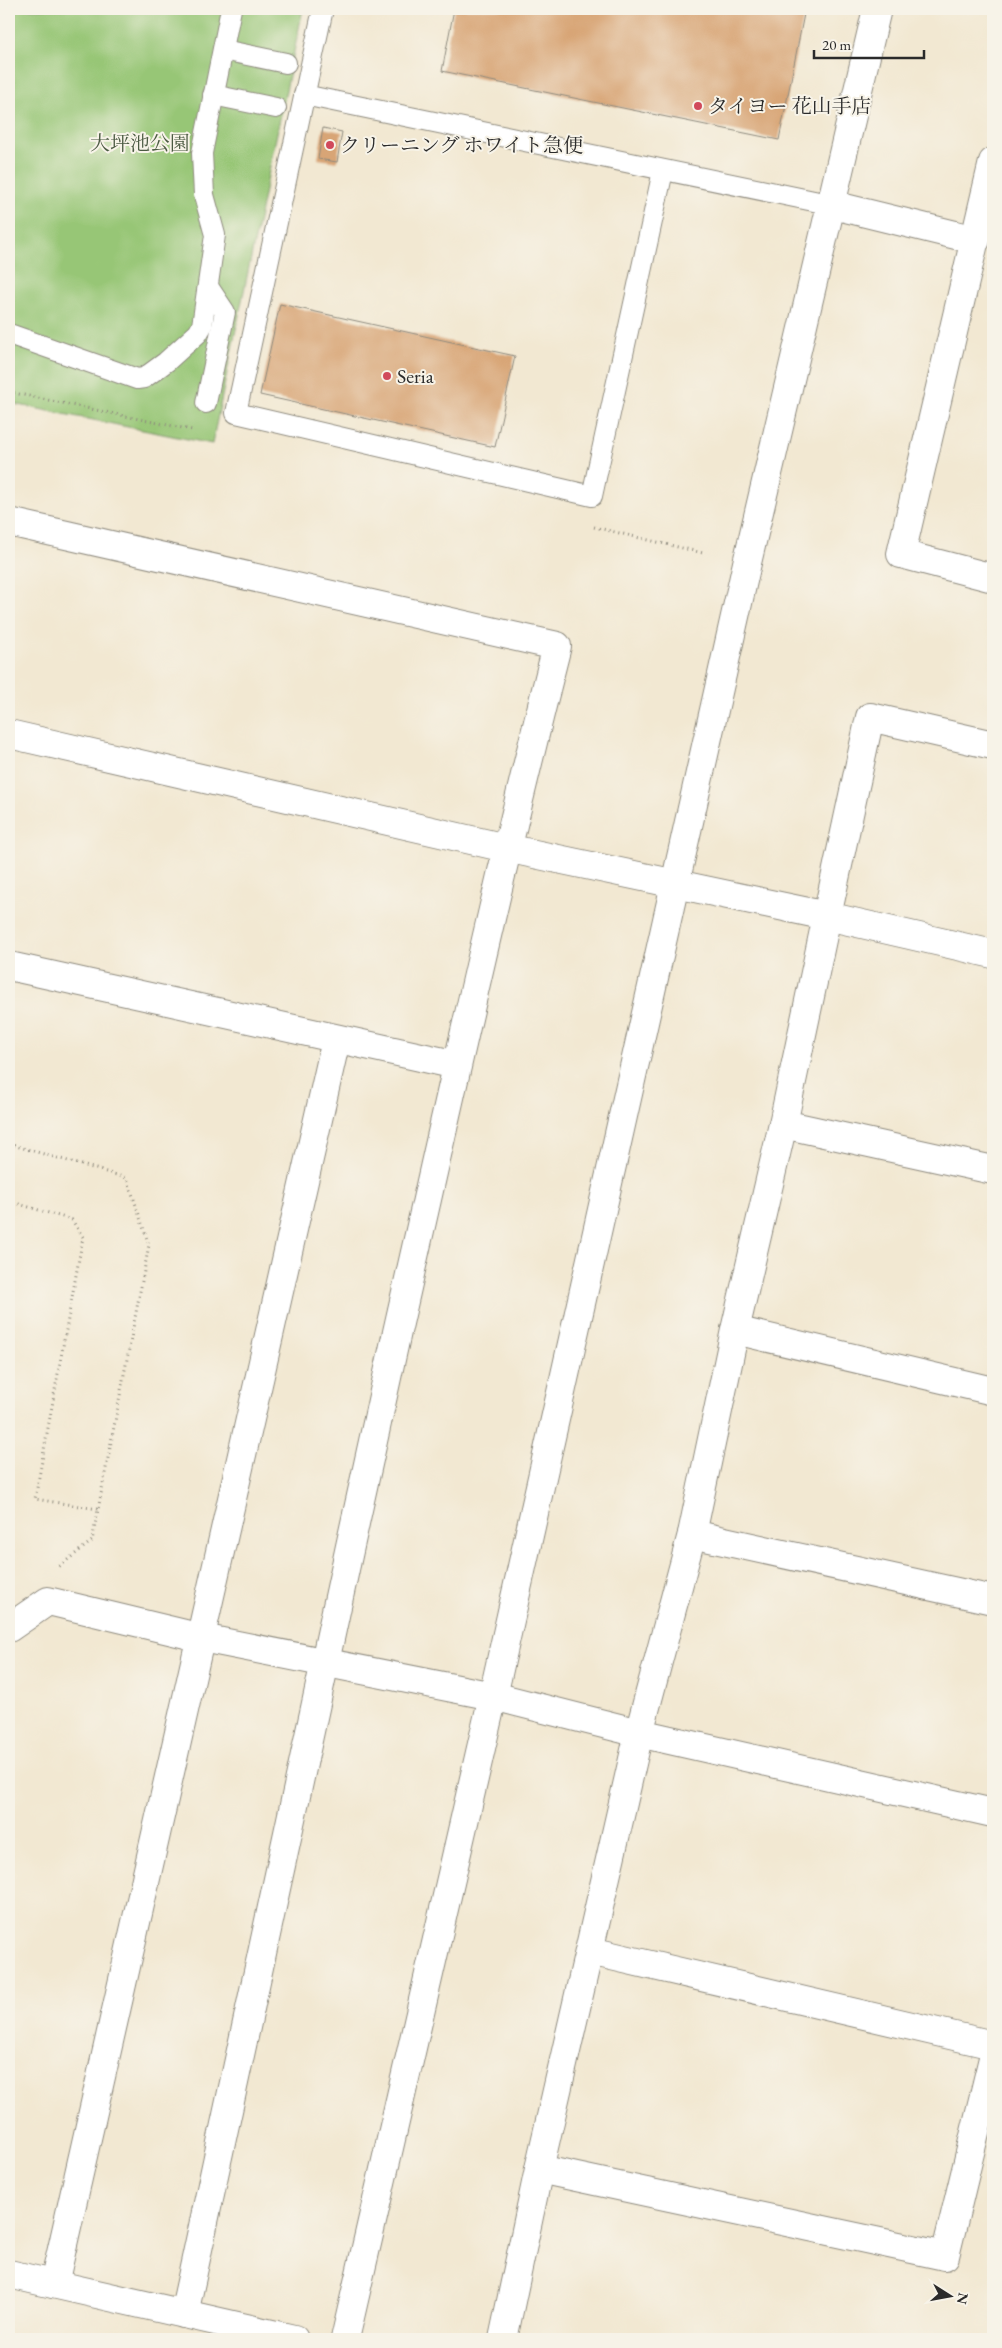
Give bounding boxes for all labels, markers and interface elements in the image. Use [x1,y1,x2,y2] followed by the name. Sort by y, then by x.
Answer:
[814,28,924,60] scale bar
[822,35,851,54] text: 20 m
[708,93,872,119] place label: タイヨー 花山手店
[692,100,704,112] marker: タイヨー 花山手店
[90,130,190,156] park label: 大坪池公園
[340,132,583,158] place label: クリーニング ホワイト急便
[324,139,336,151] marker: クリーニング ホワイト急便
[397,363,434,389] place label: Seria
[381,370,393,382] marker: Seria
[924,2270,974,2320] north arrow
[953,2291,973,2306] text: N

